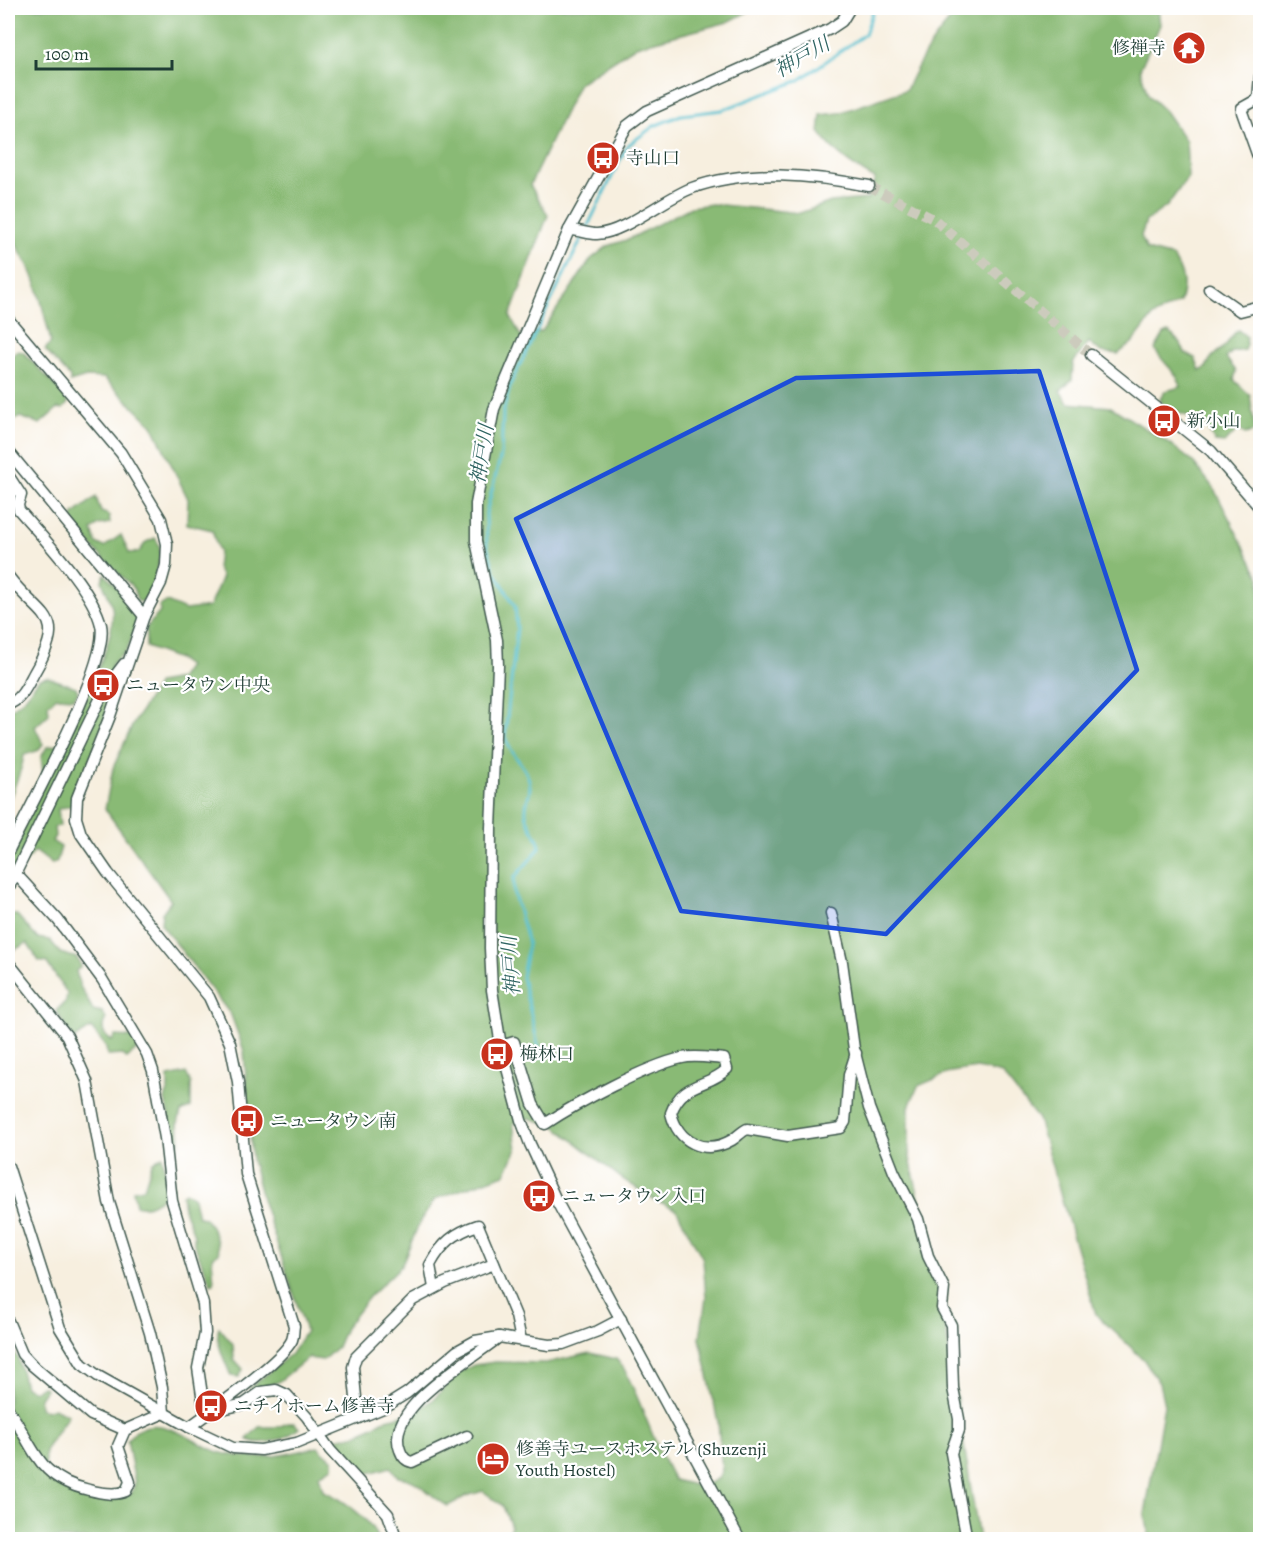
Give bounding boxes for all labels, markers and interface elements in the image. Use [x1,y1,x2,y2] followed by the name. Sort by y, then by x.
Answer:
[769,29,836,84] water label: 神戸川
[1171,30,1207,66] temple icon: 修禅寺
[36,33,172,71] scale bar
[1112,36,1166,60] place label: 修禅寺
[45,42,89,66] text: 100 m
[585,140,621,176] bus stop icon: 寺山口
[626,146,680,170] place label: 寺山口
[1146,403,1182,439] bus stop icon: 新小山
[1187,409,1241,433] place label: 新小山
[464,420,500,486] water label: 神戸川
[85,667,121,703] bus stop icon: ニュータウン中央
[126,673,270,697] place label: ニュータウン中央
[495,933,527,997] water label: 神戸川
[479,1036,515,1072] bus stop icon: 梅林口
[520,1042,574,1066] place label: 梅林口
[229,1103,265,1139] bus stop icon: ニュータウン南
[270,1109,396,1133] place label: ニュータウン南
[521,1178,557,1214] bus stop icon: ニュータウン入口
[562,1184,706,1208] place label: ニュータウン入口
[193,1388,229,1424] bus stop icon: ニチイホーム修善寺
[234,1394,395,1418] place label: ニチイホーム修善寺
[515,1437,767,1482] place label: 修善寺ユースホステル (Shuzenji Youth Hostel)
[475,1441,511,1477] hotel icon: 修善寺ユースホステル (Shuzenji Youth Hostel)

